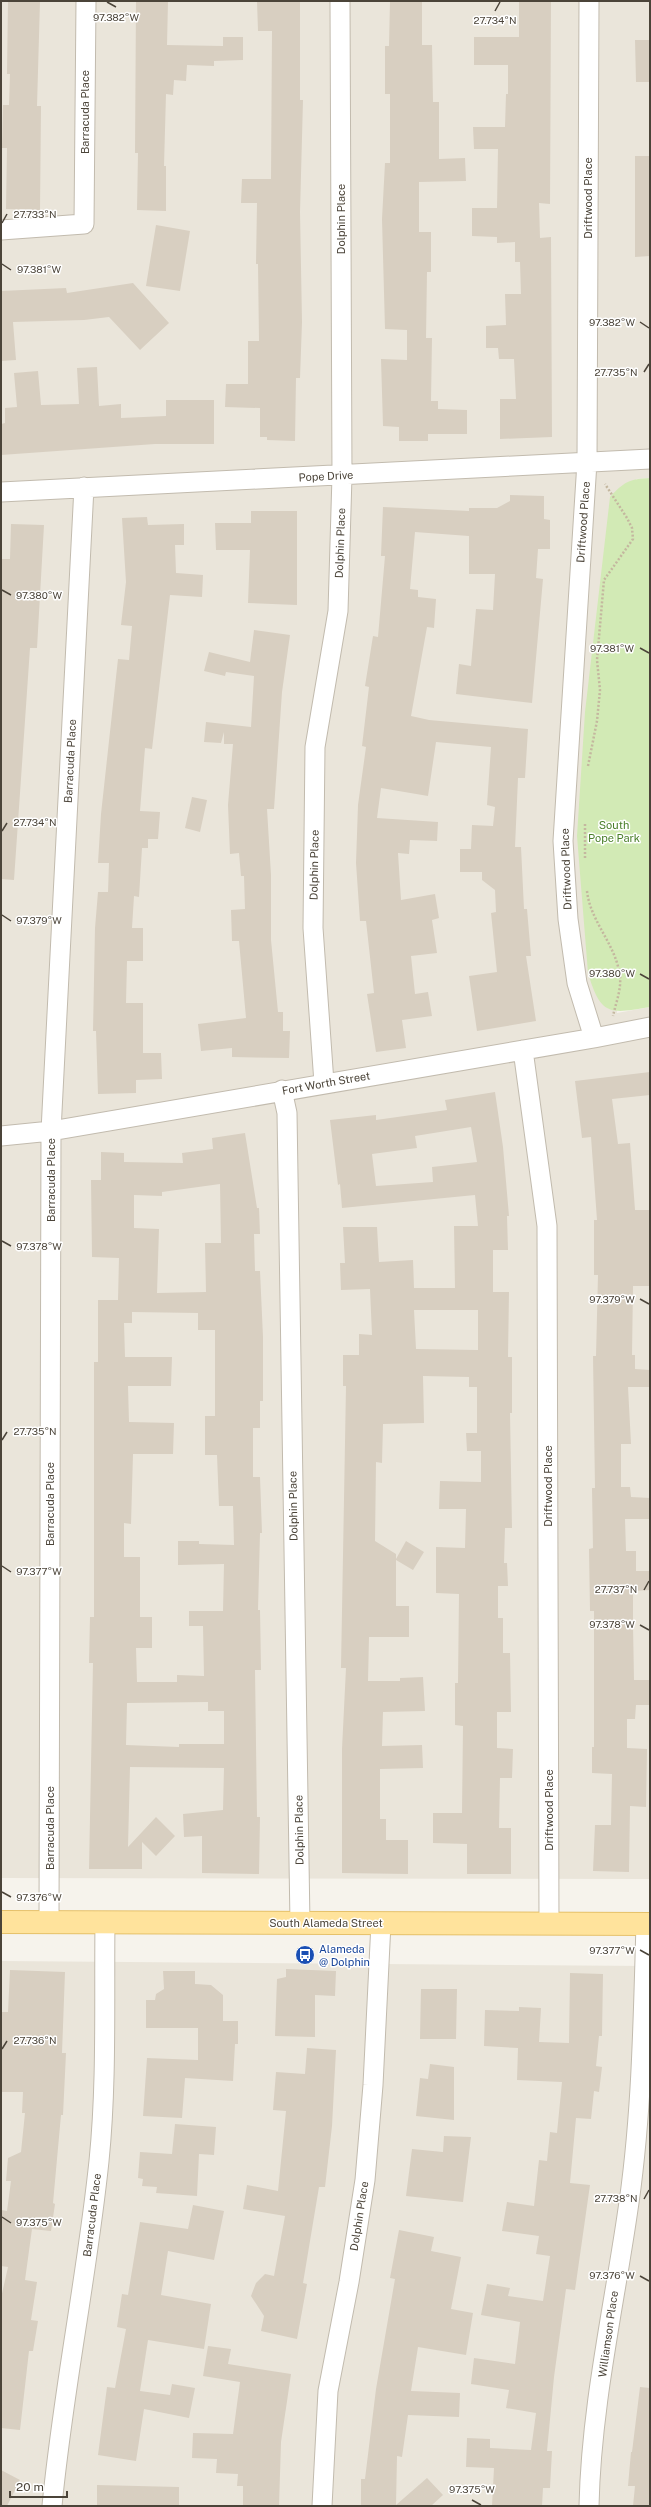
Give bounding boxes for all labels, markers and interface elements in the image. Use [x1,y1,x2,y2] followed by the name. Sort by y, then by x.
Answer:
[93,11,139,23] text: 97.382°W
[473,14,517,26] text: 27.734°N
[79,70,91,154] street label: Barracuda Place
[582,157,594,239] street label: Driftwood Place
[335,184,347,254] street label: Dolphin Place
[13,208,57,220] text: 27.733°N
[17,263,61,275] text: 97.381°W
[589,316,635,328] text: 97.382°W
[594,366,638,378] text: 27.735°N
[298,469,354,483] street label: Pope Drive
[574,481,592,563] street label: Driftwood Place
[333,508,347,578] street label: Dolphin Place
[16,589,62,601] text: 97.380°W
[590,642,634,654] text: 97.381°W
[62,719,78,803] street label: Barracuda Place
[13,816,57,828] text: 27.734°N
[588,819,640,844] park label: South Pope Park
[559,828,573,910] street label: Driftwood Place
[307,830,321,900] street label: Dolphin Place
[16,914,62,926] text: 97.379°W
[589,967,635,979] text: 97.380°W
[281,1069,371,1097] street label: Fort Worth Street
[45,1138,57,1222] street label: Barracuda Place
[16,1240,62,1252] text: 97.378°W
[589,1293,635,1305] text: 97.379°W
[13,1425,57,1437] text: 27.735°N
[542,1445,554,1527] street label: Driftwood Place
[44,1462,56,1546] street label: Barracuda Place
[286,1471,300,1541] street label: Dolphin Place
[16,1565,62,1577] text: 97.377°W
[595,1583,637,1595] text: 27.737°N
[589,1618,635,1630] text: 97.378°W
[543,1769,555,1851] street label: Driftwood Place
[44,1786,56,1870] street label: Barracuda Place
[292,1795,306,1865] street label: Dolphin Place
[16,1891,62,1903] text: 97.376°W
[269,1917,383,1929] street label: South Alameda Street
[319,1943,370,1968] place label: Alameda @ Dolphin
[294,1944,316,1966] bus stop icon: Alameda @ Dolphin
[589,1944,635,1956] text: 97.377°W
[14,2034,56,2046] text: 27.736°N
[81,2173,103,2257] street label: Barracuda Place
[348,2180,370,2252] street label: Dolphin Place
[594,2192,638,2204] text: 27.738°N
[16,2216,62,2228] text: 97.375°W
[589,2269,635,2281] text: 97.376°W
[596,2290,620,2378] street label: Williamson Place
[10,2473,67,2499] scale bar
[16,2480,44,2494] text: 20 m
[449,2483,495,2495] text: 97.375°W

